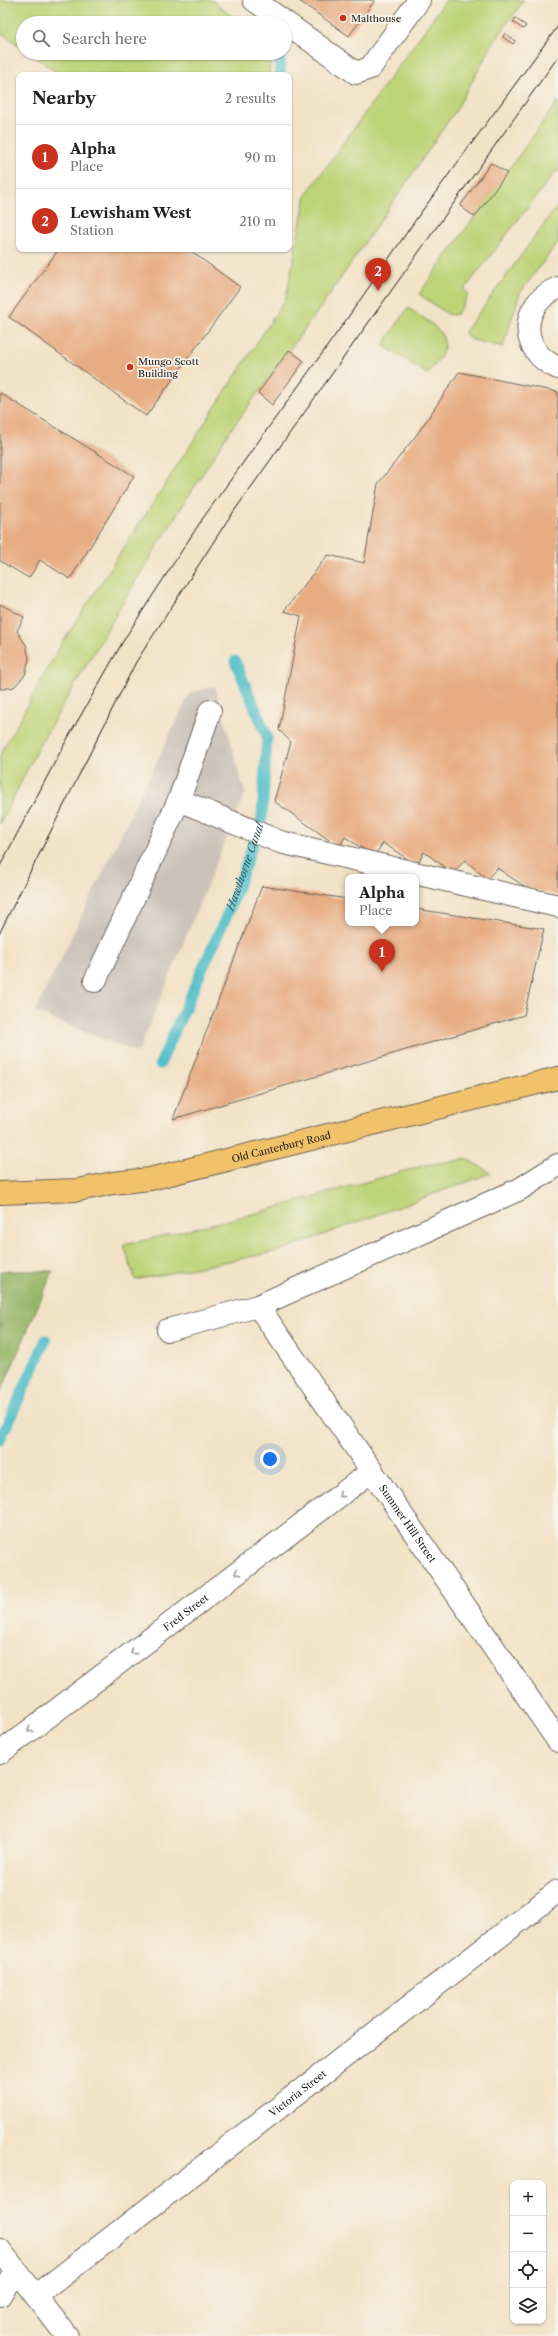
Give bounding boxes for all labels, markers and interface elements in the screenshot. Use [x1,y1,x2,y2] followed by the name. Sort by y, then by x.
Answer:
[351,12,402,25] place label: Malthouse
[338,13,348,23] marker: Malthouse
[16,16,292,60] search box
[30,27,52,49] icon: search
[62,29,147,48] text: Search here
[32,88,96,108] text: Nearby
[225,90,276,106] text: 2 results
[70,139,116,158] text: Alpha
[42,149,48,165] text: 1
[245,149,276,165] text: 90 m
[70,158,103,174] text: Place
[70,203,191,222] text: Lewisham West
[41,213,49,229] text: 2
[239,213,276,229] text: 210 m
[70,222,114,238] text: Station
[365,258,391,291] pin: 2
[138,355,199,380] place label: Mungo Scott Building
[125,362,135,372] marker: Mungo Scott Building
[222,819,267,914] water label: Hawthorne Canal
[345,874,419,926] popup
[359,883,405,902] text: Alpha
[359,902,392,918] text: Place
[369,939,395,972] pin: 1
[230,1128,332,1165] street label: Old Canterbury Road
[260,1449,280,1469] your location
[376,1482,440,1565] street label: Summer Hill Street
[338,1490,345,1497] one-way arrow
[235,1568,242,1575] one-way arrow
[160,1591,211,1634] street label: Fred Street
[131,1647,138,1654] one-way arrow
[27,1725,34,1732] one-way arrow
[266,2067,329,2120] street label: Victoria Street
[510,2180,546,2324] map controls
[510,2180,546,2216] button: +
[510,2216,546,2252] button: −
[510,2252,546,2288] button: locate
[510,2288,546,2324] button: layers

